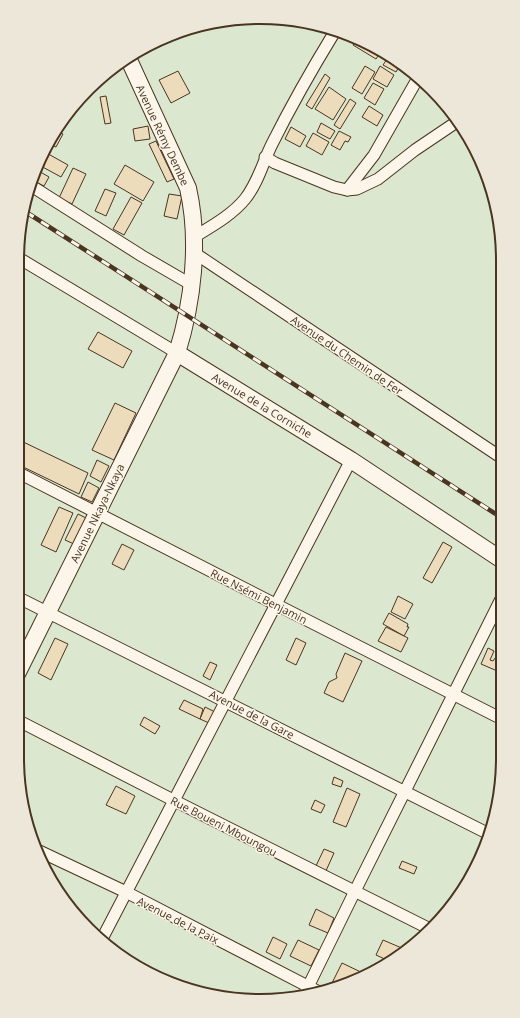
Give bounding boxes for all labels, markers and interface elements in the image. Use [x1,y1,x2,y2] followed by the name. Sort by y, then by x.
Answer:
[133,82,193,188] street label: Avenue Rémy Dembe
[288,312,406,398] street label: Avenue du Chemin de Fer
[209,369,315,441] street label: Avenue de la Corniche
[67,461,127,565] street label: Avenue Nkaya-Nkaya
[208,565,310,627] street label: Rue Nsémi Benjamin
[207,686,297,742] street label: Avenue de la Gare
[168,793,280,859] street label: Rue Boueni Mboungou
[135,893,222,947] street label: Avenue de la Paix

